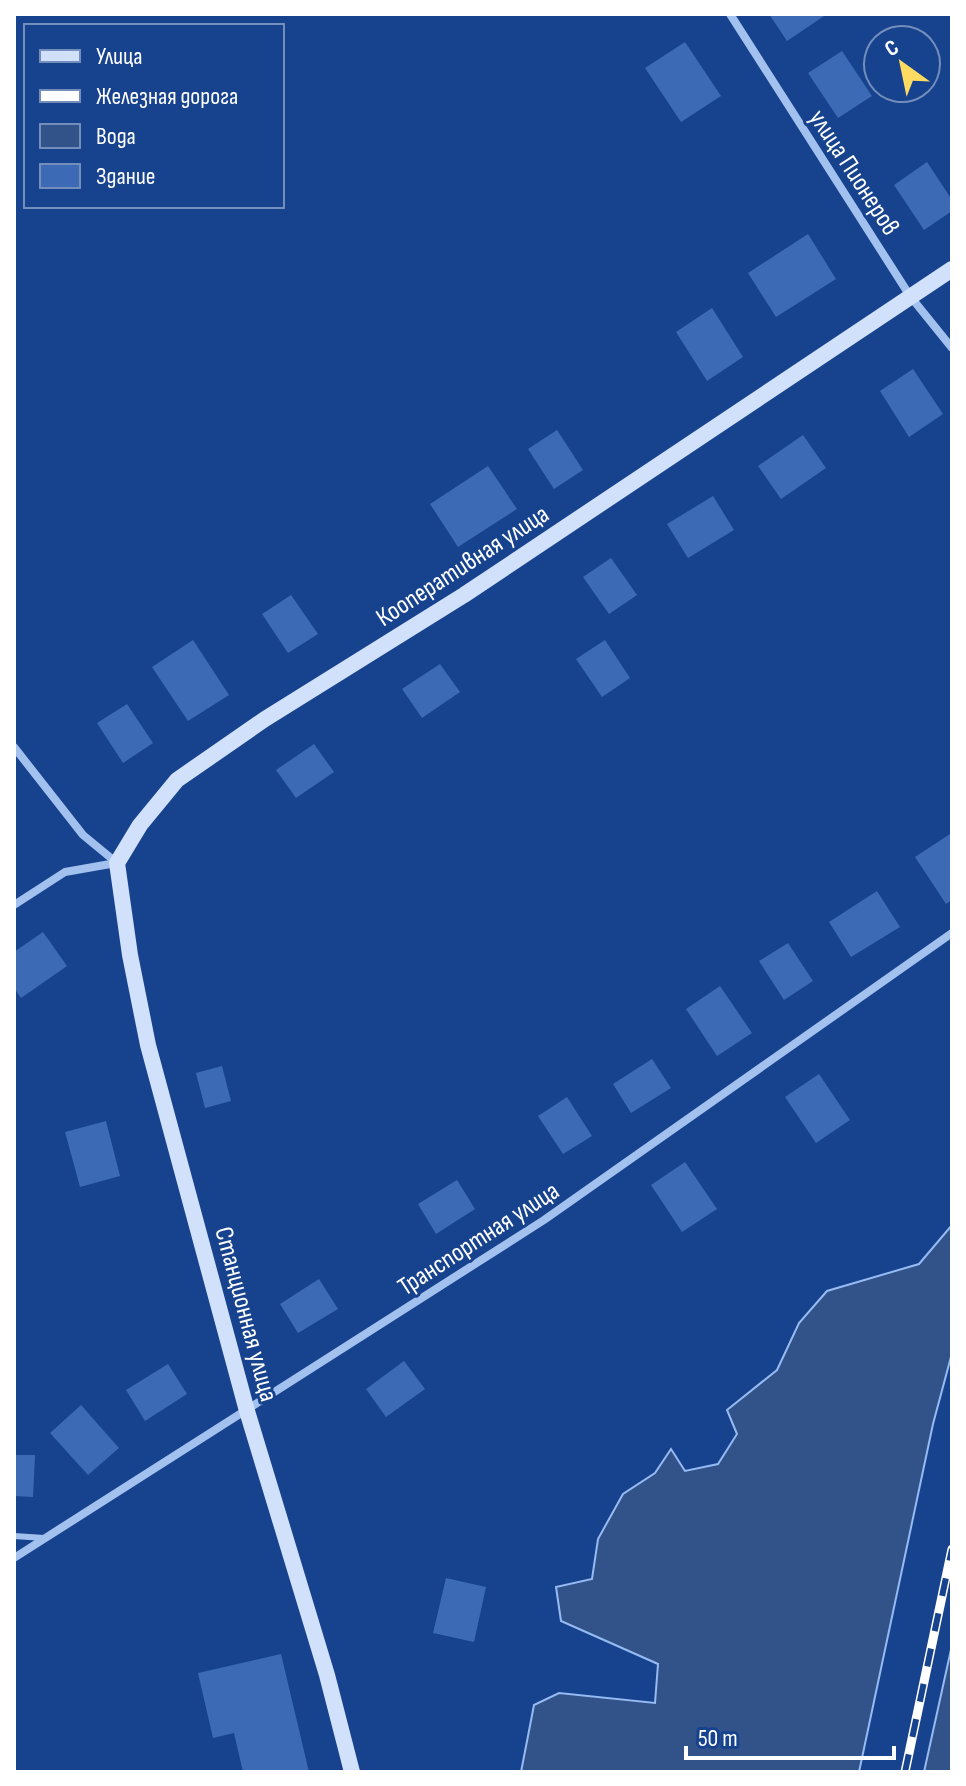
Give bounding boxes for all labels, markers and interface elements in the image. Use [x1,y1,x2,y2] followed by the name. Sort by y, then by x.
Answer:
[24,24,284,208] legend
[862,24,942,104] north arrow
[880,34,904,63] text: С
[96,42,142,71] text: Улица
[96,82,238,111] text: Железная дорога
[802,104,906,241] street label: улица Пионеров
[96,122,136,151] text: Вода
[96,162,155,191] text: Здание
[371,499,555,634] street label: Кооперативная улица
[392,1176,565,1303] street label: Транспортная улица
[207,1224,284,1405] street label: Станционная улица
[686,1710,894,1760] scale bar
[698,1724,738,1753] text: 50 m

